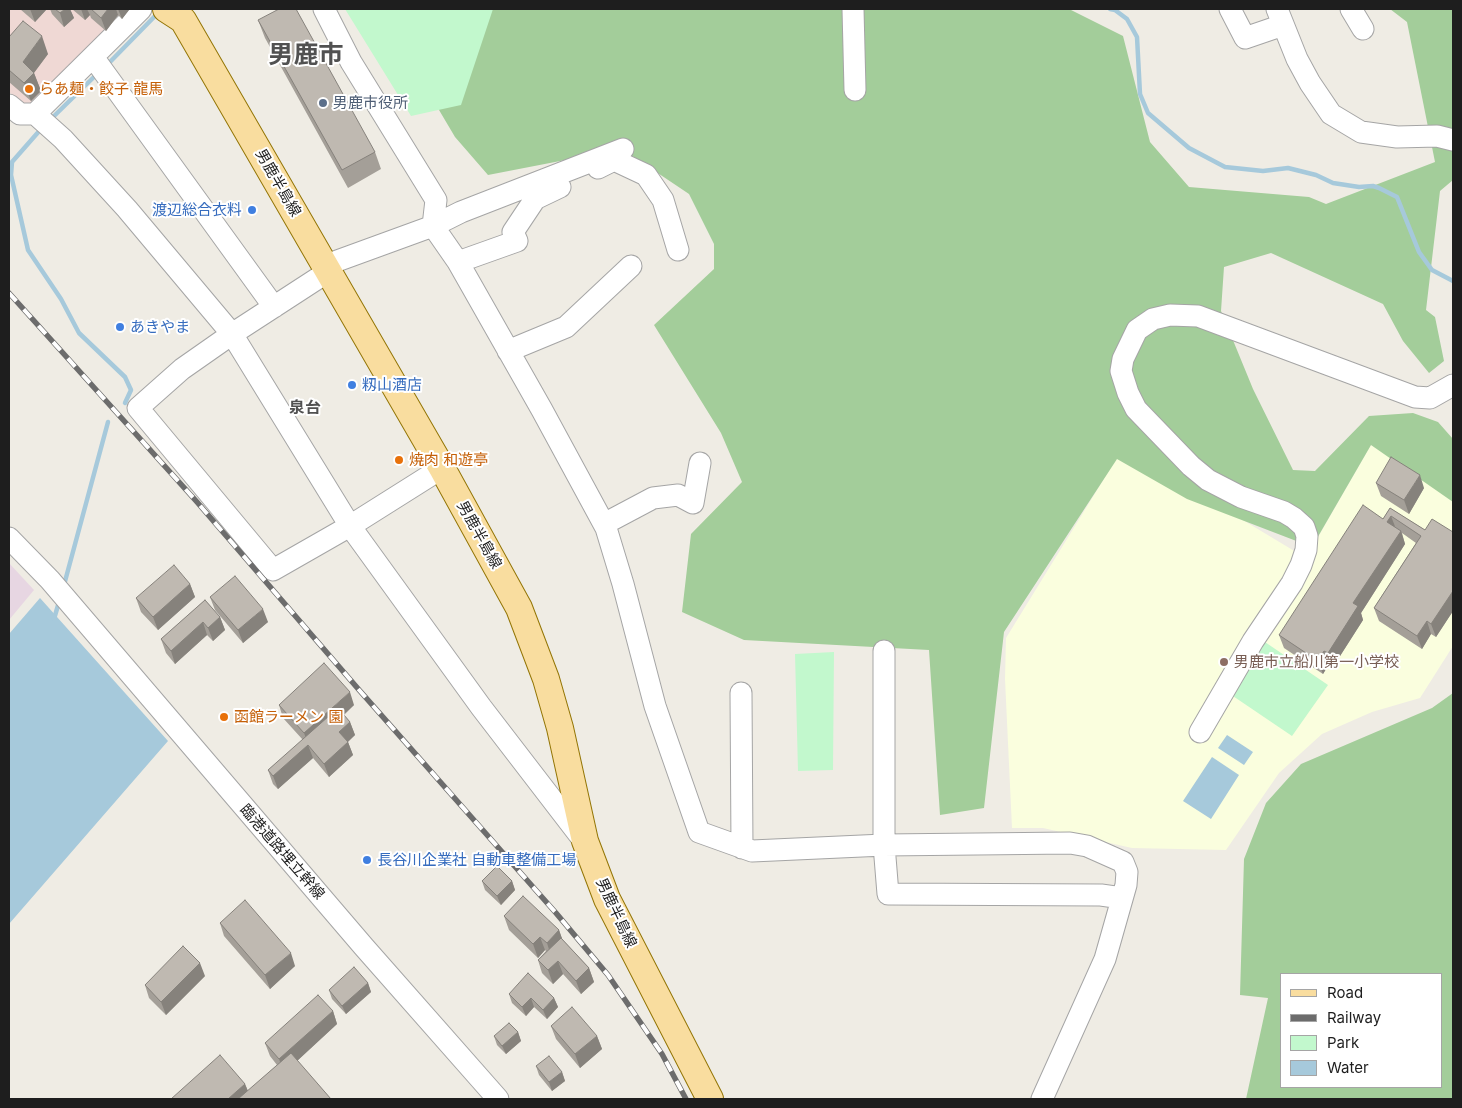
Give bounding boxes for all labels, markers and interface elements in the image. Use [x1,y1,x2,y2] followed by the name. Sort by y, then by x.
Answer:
[269,40,343,70] district label: 男鹿市
[39,80,163,98] place label: らあ麺・餃子 龍馬
[23,83,35,95] marker: らあ麺・餃子 龍馬
[333,94,408,112] place label: 男鹿市役所
[317,97,329,109] marker: 男鹿市役所
[251,146,305,220] street label: 男鹿半島線
[152,201,242,219] place label: 渡辺総合衣料
[246,204,258,216] marker: 渡辺総合衣料
[130,318,190,336] place label: あきやま
[114,321,126,333] marker: あきやま
[362,376,422,394] place label: 籾山酒店
[346,379,358,391] marker: 籾山酒店
[289,398,321,418] district label: 泉台
[409,451,488,469] place label: 焼肉 和遊亭
[393,454,405,466] marker: 焼肉 和遊亭
[453,498,505,572] street label: 男鹿半島線
[1234,653,1399,671] place label: 男鹿市立船川第一小学校
[1218,656,1230,668] marker: 男鹿市立船川第一小学校
[234,708,343,726] place label: 函館ラーメン 園
[218,711,230,723] marker: 函館ラーメン 園
[236,801,328,903] street label: 臨港道路埋立幹線
[377,851,576,869] place label: 長谷川企業社 自動車整備工場
[361,854,373,866] marker: 長谷川企業社 自動車整備工場
[592,875,640,951] street label: 男鹿半島線
[1280,973,1442,1088] legend
[1327,983,1363,1002] text: Road
[1327,1008,1381,1027] text: Railway
[1327,1033,1359,1052] text: Park
[1327,1058,1369,1077] text: Water

